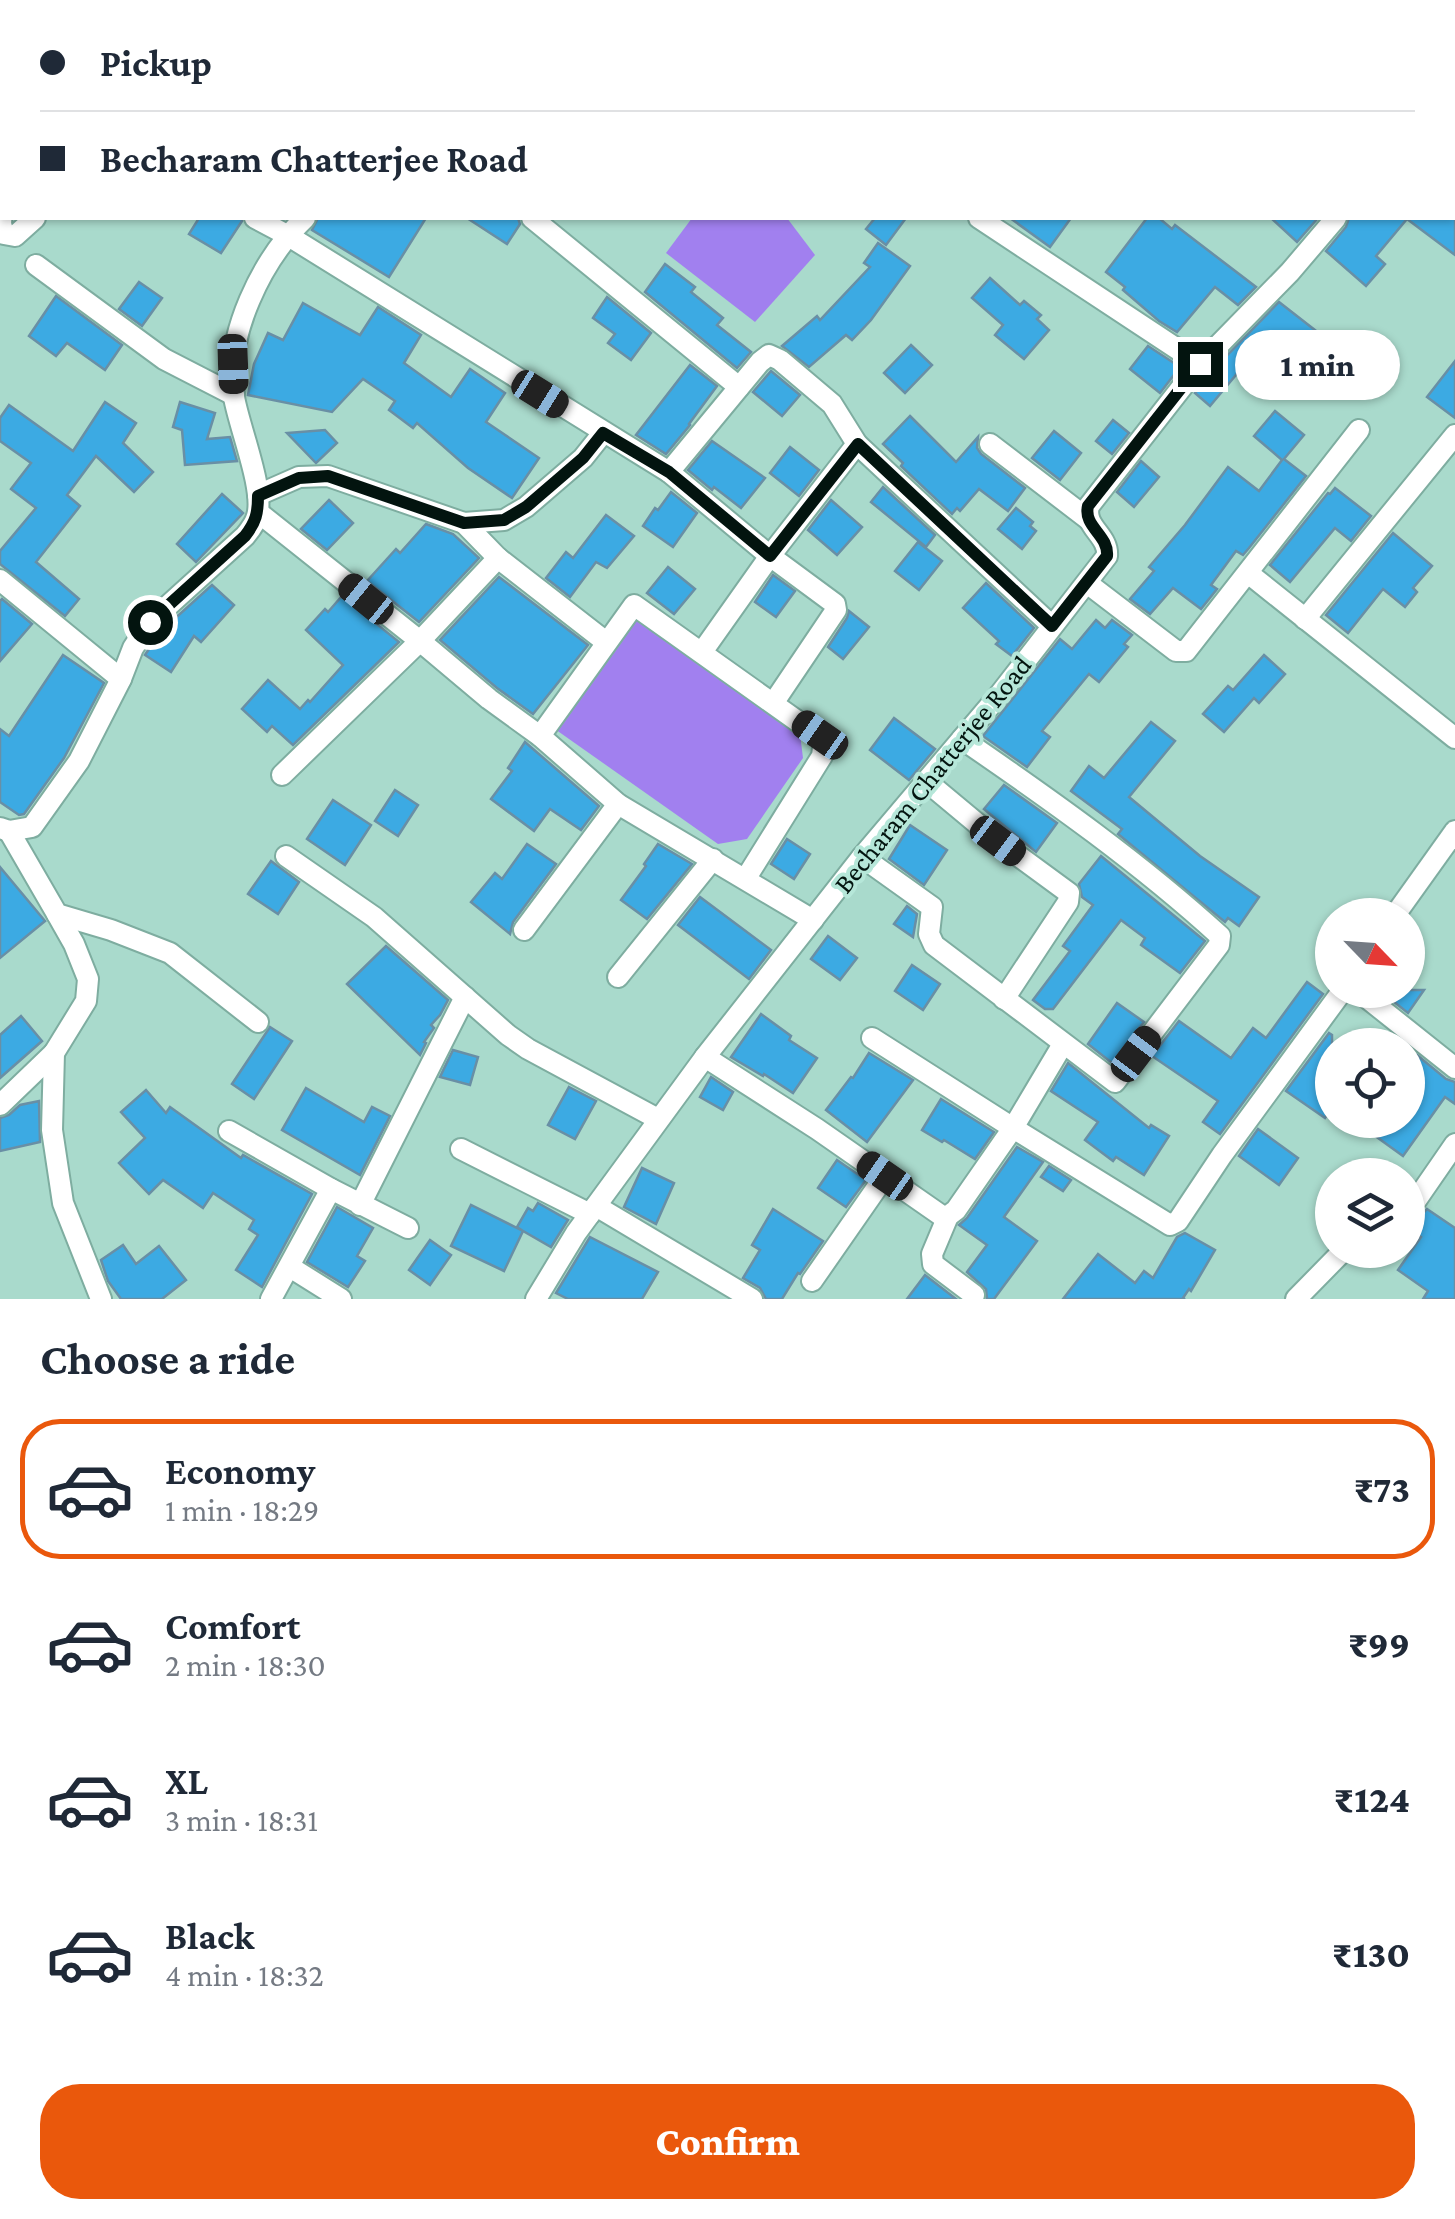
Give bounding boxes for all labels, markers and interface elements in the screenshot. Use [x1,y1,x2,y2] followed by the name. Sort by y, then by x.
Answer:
[100,42,212,84] text: Pickup
[100,138,528,180] text: Becharam Chatterjee Road
[1235,329,1400,399] callout: 1 min
[217,333,249,395] car
[1178,342,1223,387] route end
[1280,347,1355,383] text: 1 min
[507,365,573,423] car
[333,568,399,630] car
[128,600,173,645] route start
[827,649,1038,899] street label: Becharam Chatterjee Road
[787,706,853,764] car
[965,811,1031,871] car
[1315,898,1425,1008] north arrow
[1315,898,1425,1268] map controls
[1106,1021,1166,1087] car
[1315,1028,1425,1138] button: locate
[852,1147,918,1205] car
[1315,1158,1425,1268] button: layers
[40,1334,295,1384] text: Choose a ride
[45,1444,135,1534] icon: car
[165,1450,315,1492] text: Economy
[1354,1468,1410,1510] text: ₹73
[165,1492,319,1528] text: 1 min · 18:29
[45,1599,135,1689] icon: car
[165,1605,301,1647] text: Comfort
[1348,1623,1410,1665] text: ₹99
[165,1647,326,1683] text: 2 min · 18:30
[45,1754,135,1844] icon: car
[165,1760,208,1802] text: XL
[1334,1778,1410,1820] text: ₹124
[165,1802,318,1838] text: 3 min · 18:31
[45,1909,135,1999] icon: car
[165,1915,254,1957] text: Black
[1332,1933,1410,1975] text: ₹130
[165,1957,324,1993] text: 4 min · 18:32
[40,2084,1415,2199] button: Confirm

